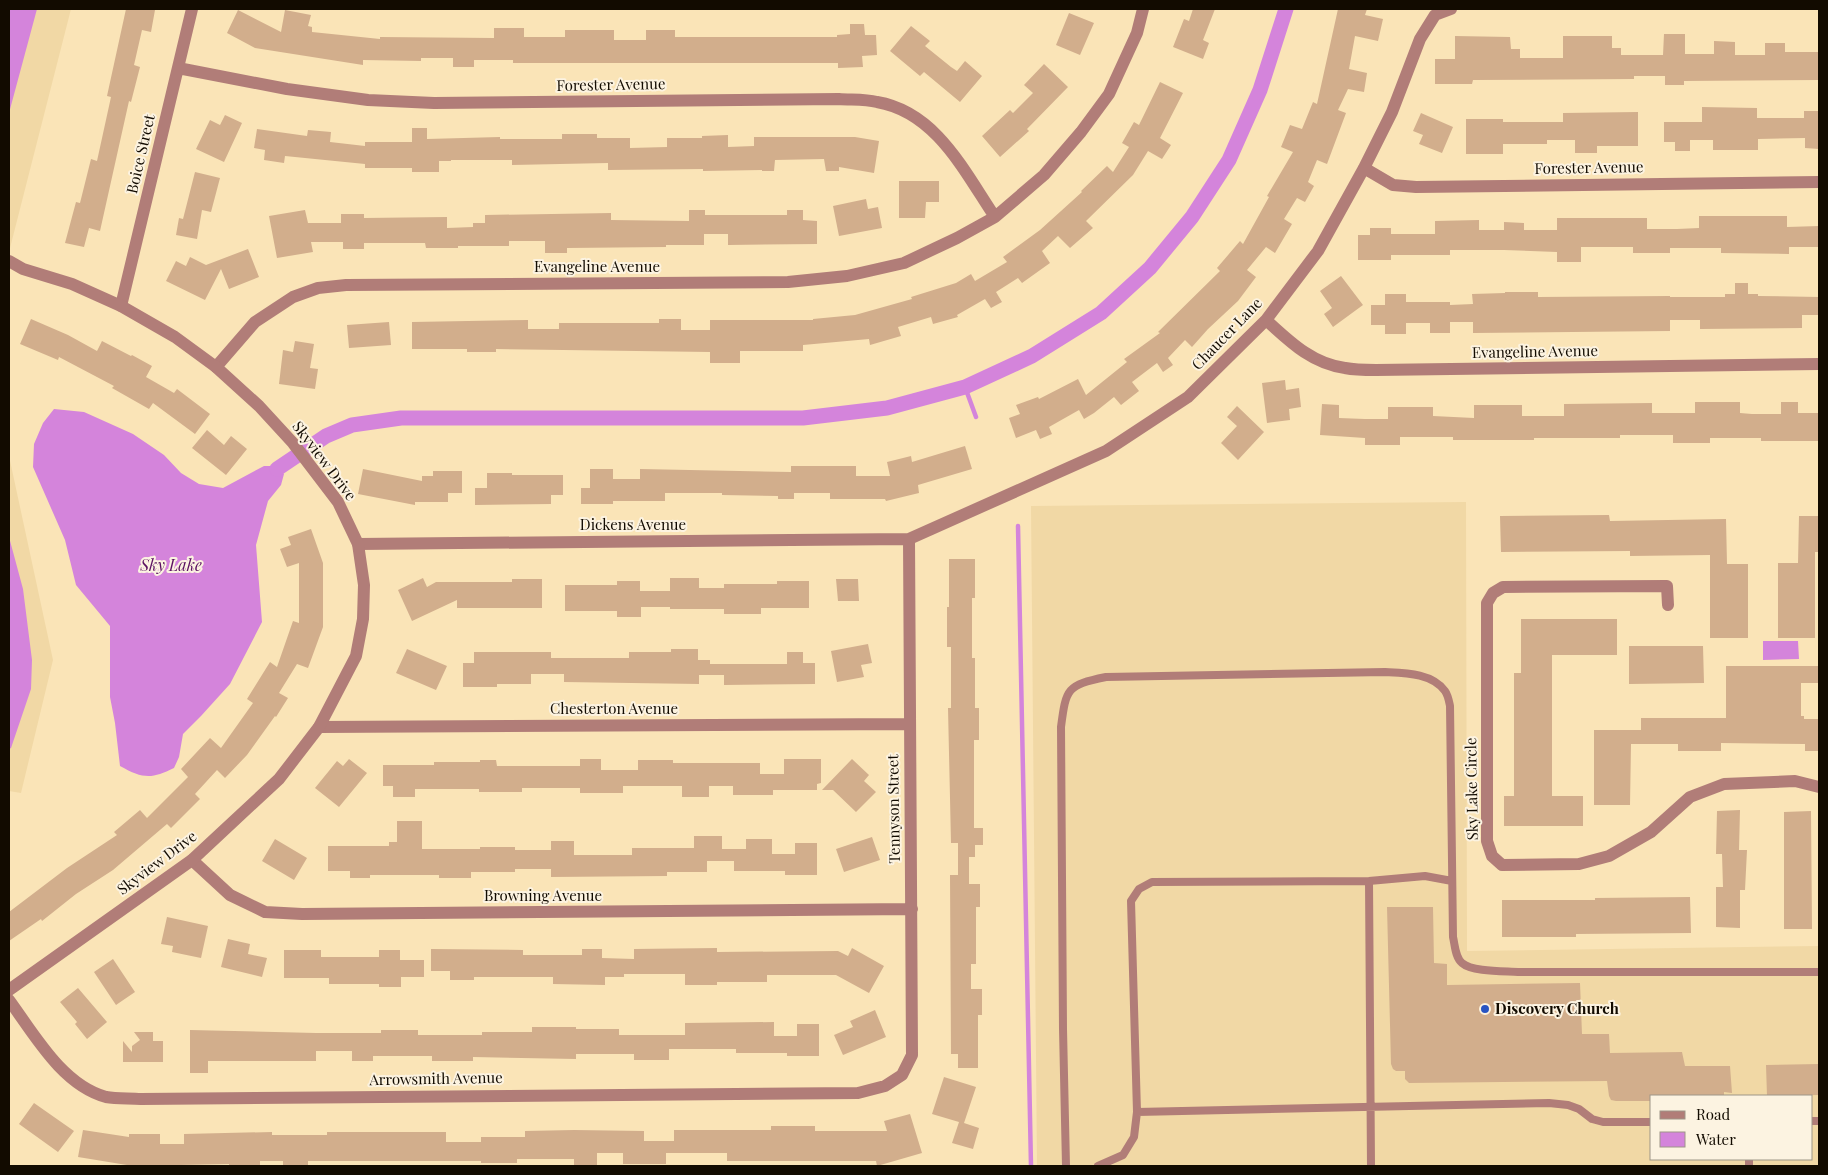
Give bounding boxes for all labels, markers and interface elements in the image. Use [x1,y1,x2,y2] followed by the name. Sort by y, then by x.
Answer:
[556,73,666,95] street label: Forester Avenue
[121,111,159,195] street label: Boice Street
[1534,156,1644,178] street label: Forester Avenue
[534,256,660,276] street label: Evangeline Avenue
[1187,293,1266,374] street label: Chaucer Lane
[1472,340,1598,362] street label: Evangeline Avenue
[288,417,361,504] street label: Skyview Drive
[580,514,686,534] street label: Dickens Avenue
[139,554,202,575] water label: Sky Lake
[550,698,678,718] street label: Chesterton Avenue
[1460,737,1482,841] street label: Sky Lake Circle
[882,753,904,864] street label: Tennyson Street
[113,826,200,899] street label: Skyview Drive
[484,885,602,905] street label: Browning Avenue
[1495,998,1619,1018] place label: Discovery Church
[1479,1003,1491,1015] marker: Discovery Church
[368,1067,503,1089] street label: Arrowsmith Avenue
[1650,1095,1813,1160] legend
[1696,1104,1730,1124] text: Road
[1695,1129,1736,1149] text: Water

